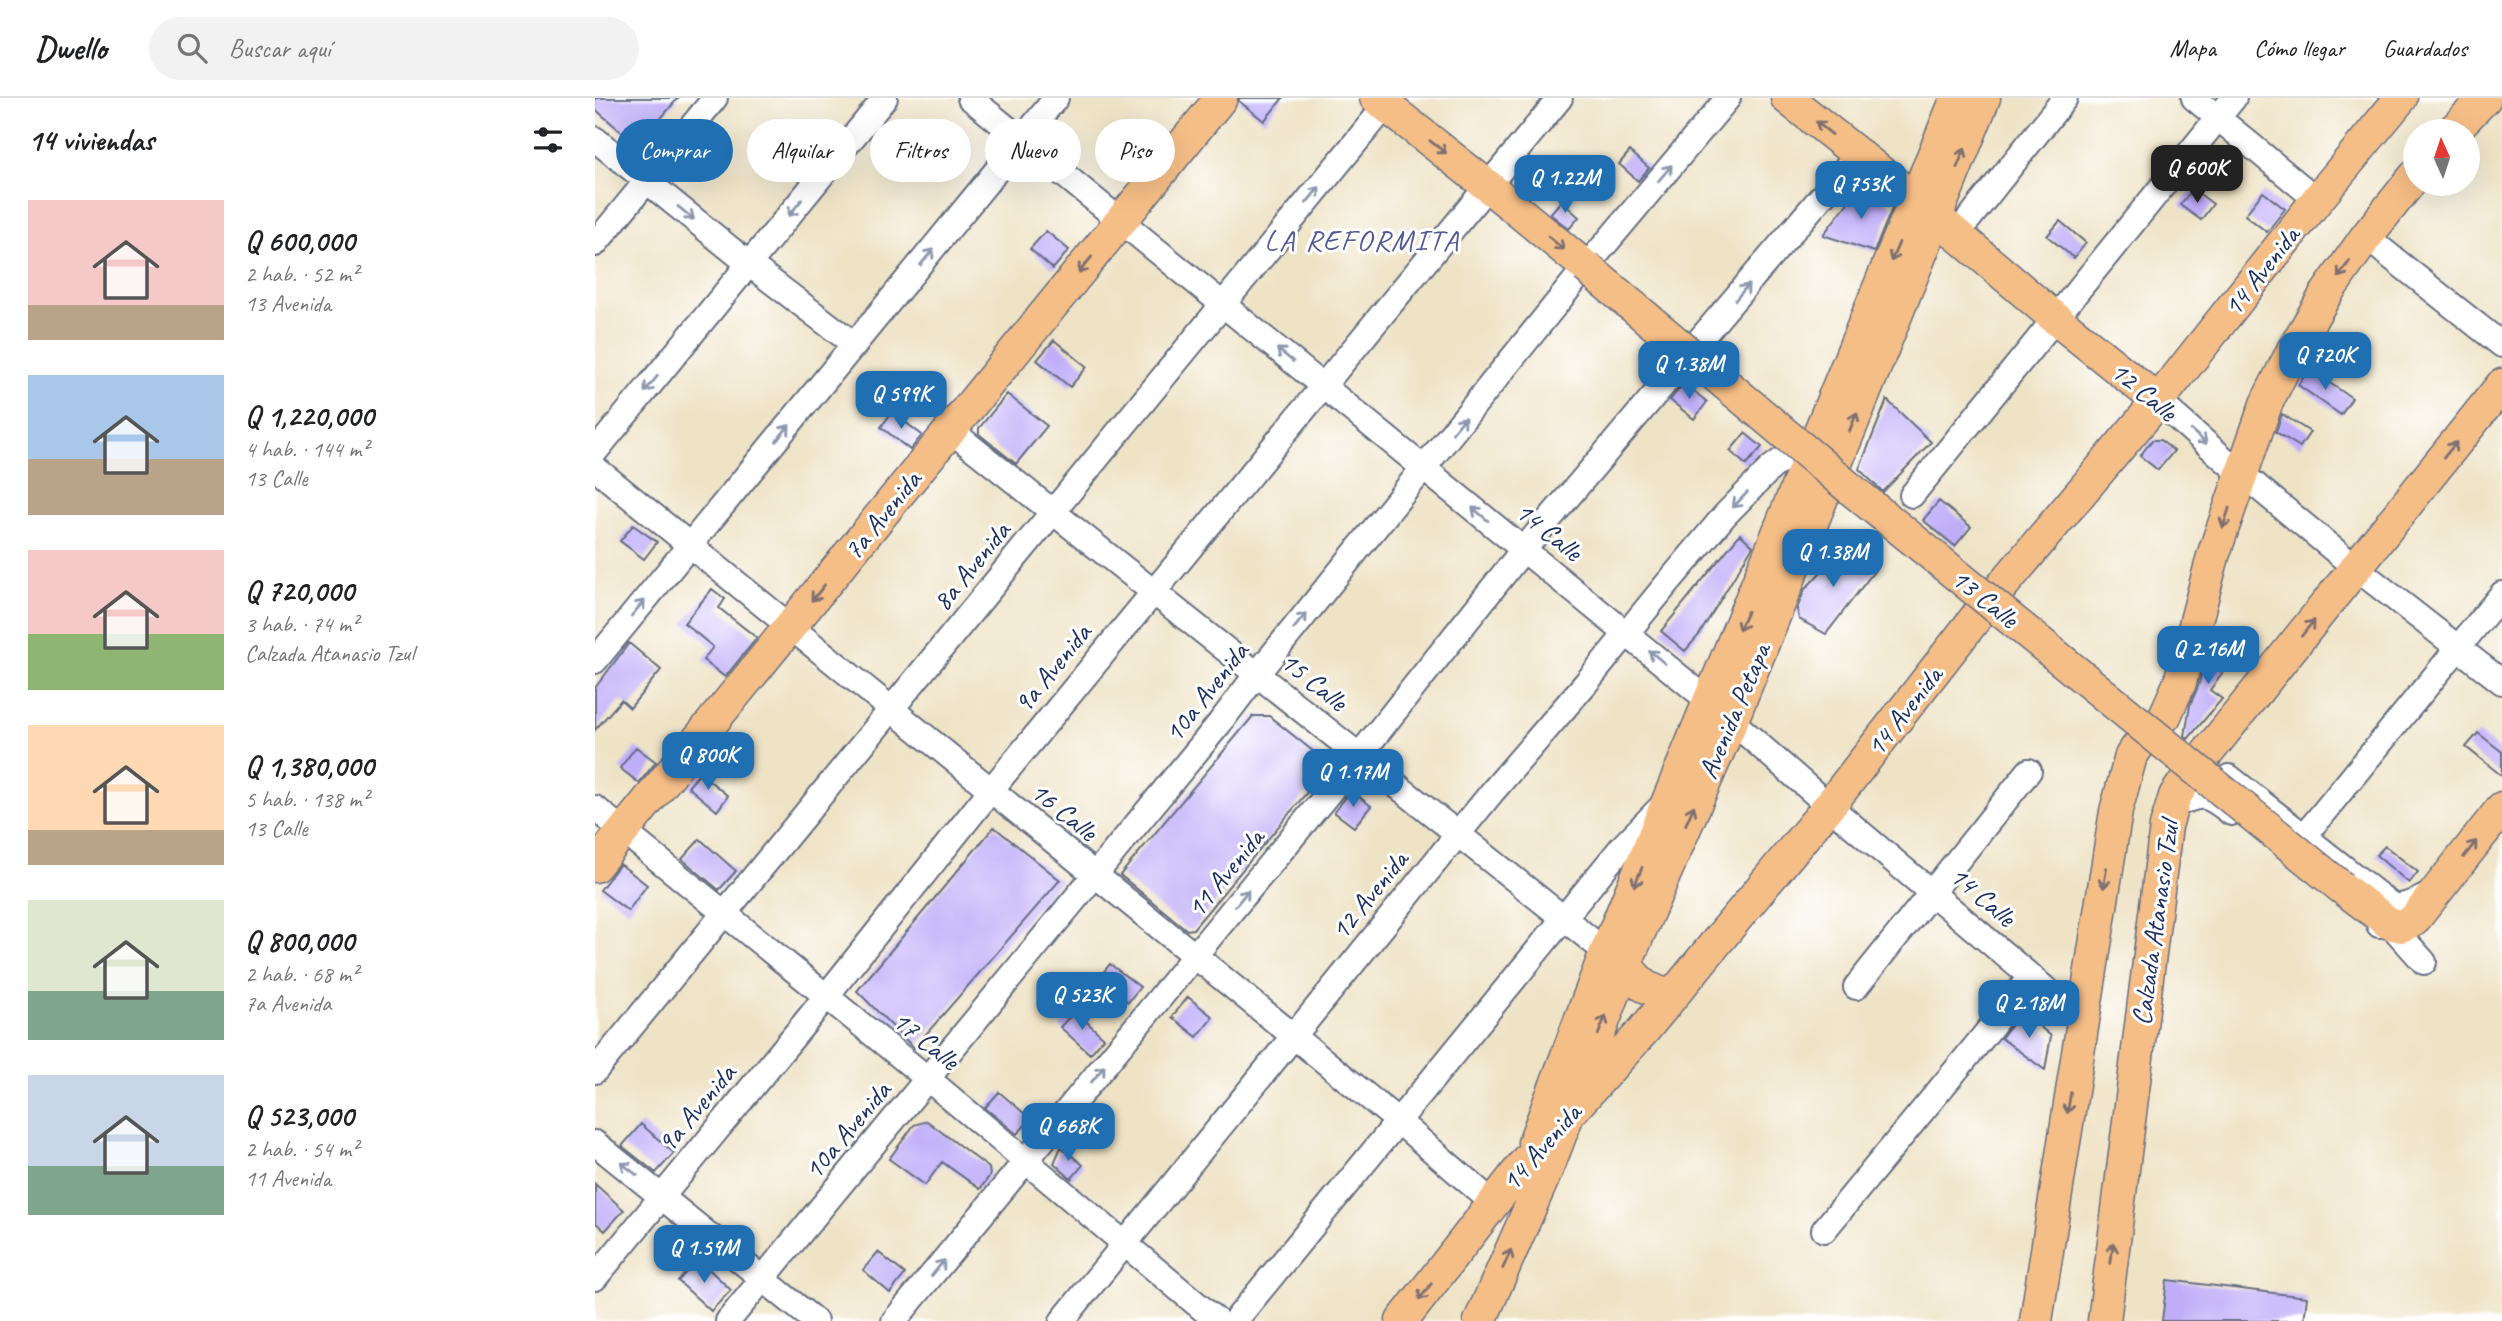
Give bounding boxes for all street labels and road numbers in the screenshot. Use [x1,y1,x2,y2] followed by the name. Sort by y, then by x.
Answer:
[2215,217,2309,323] street label: 14 Avenida
[2104,353,2186,430] street label: 12 Calle
[835,462,930,567] street label: 7a Avenida
[1508,493,1591,570] street label: 14 Calle
[924,513,1019,618] street label: 8a Avenida
[1944,560,2027,637] street label: 13 Calle
[1005,615,1100,720] street label: 9a Avenida
[1156,634,1257,749] street label: 10a Avenida
[1690,636,1779,784] street label: Avenida Petapa
[1273,643,1356,720] street label: 15 Calle
[1858,657,1952,763] street label: 14 Avenida
[1023,773,1106,850] street label: 16 Calle
[2123,813,2187,1027] street label: Calzada Atanasio Tzul
[1178,819,1273,925] street label: 11 Avenida
[1322,841,1417,947] street label: 12 Avenida
[1943,858,2025,935] street label: 14 Calle
[885,1002,968,1079] street label: 17 Calle
[649,1055,744,1159] street label: 9a Avenida
[796,1072,899,1186] street label: 10a Avenida
[1493,1094,1590,1198] street label: 14 Avenida

